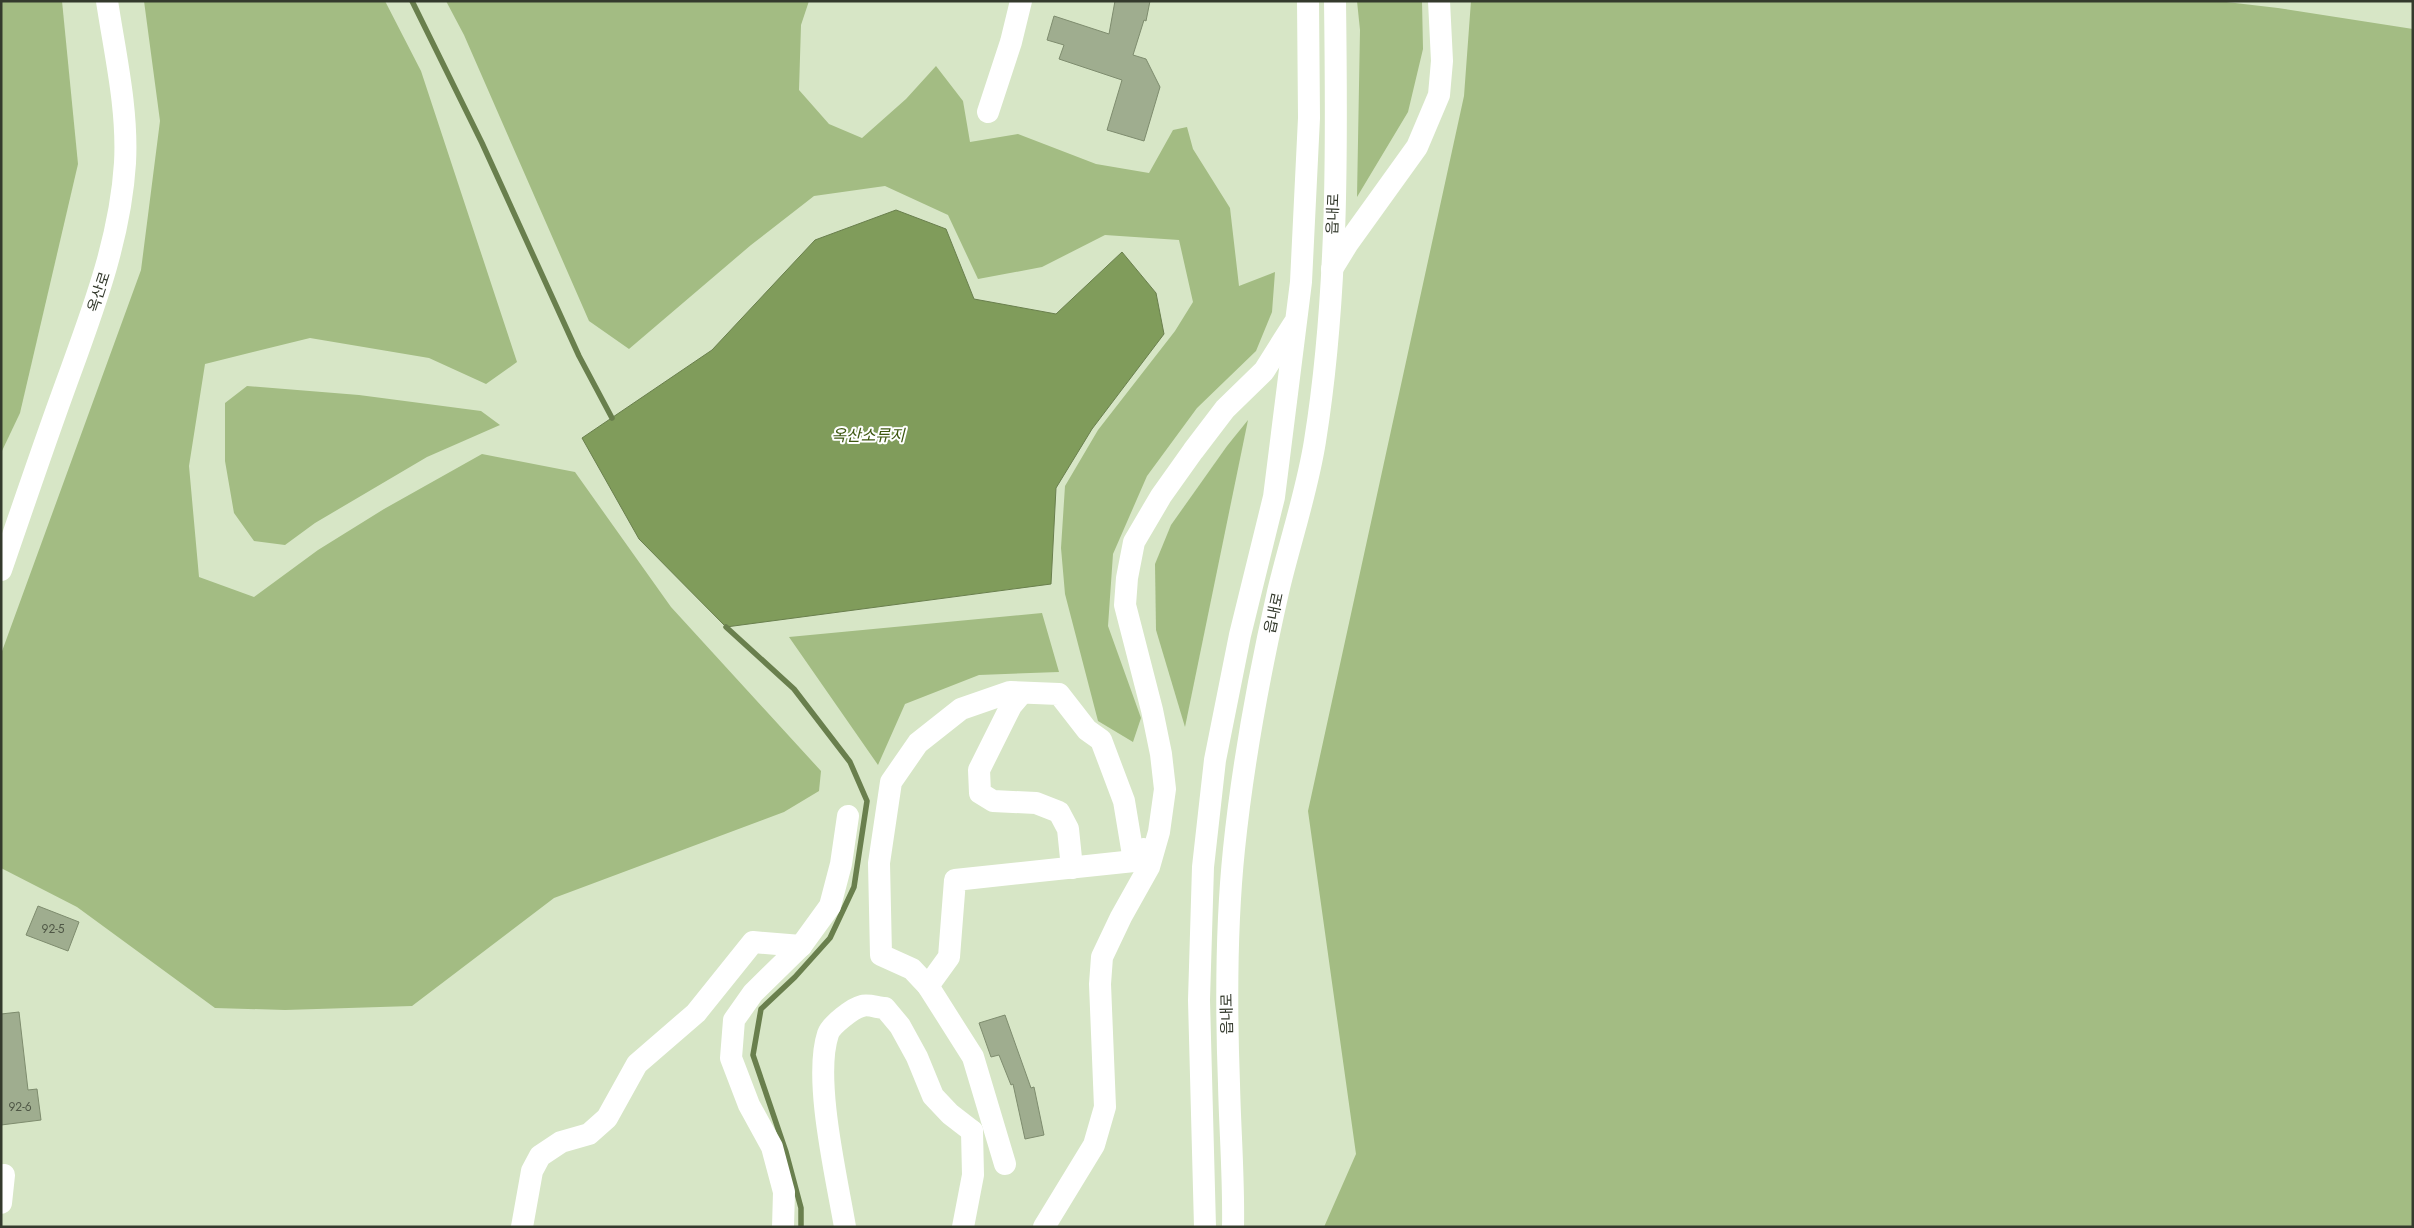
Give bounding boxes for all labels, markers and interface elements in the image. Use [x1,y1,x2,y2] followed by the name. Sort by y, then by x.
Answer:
[1321,193,1345,235] street label: 읍내로
[82,269,116,315] street label: 옥산로
[831,424,906,447] water label: 옥산소류지
[1259,590,1289,636] street label: 읍내로
[41,920,65,938] house number: 92-5
[1216,993,1238,1035] street label: 읍내로
[8,1098,32,1116] house number: 92-6

